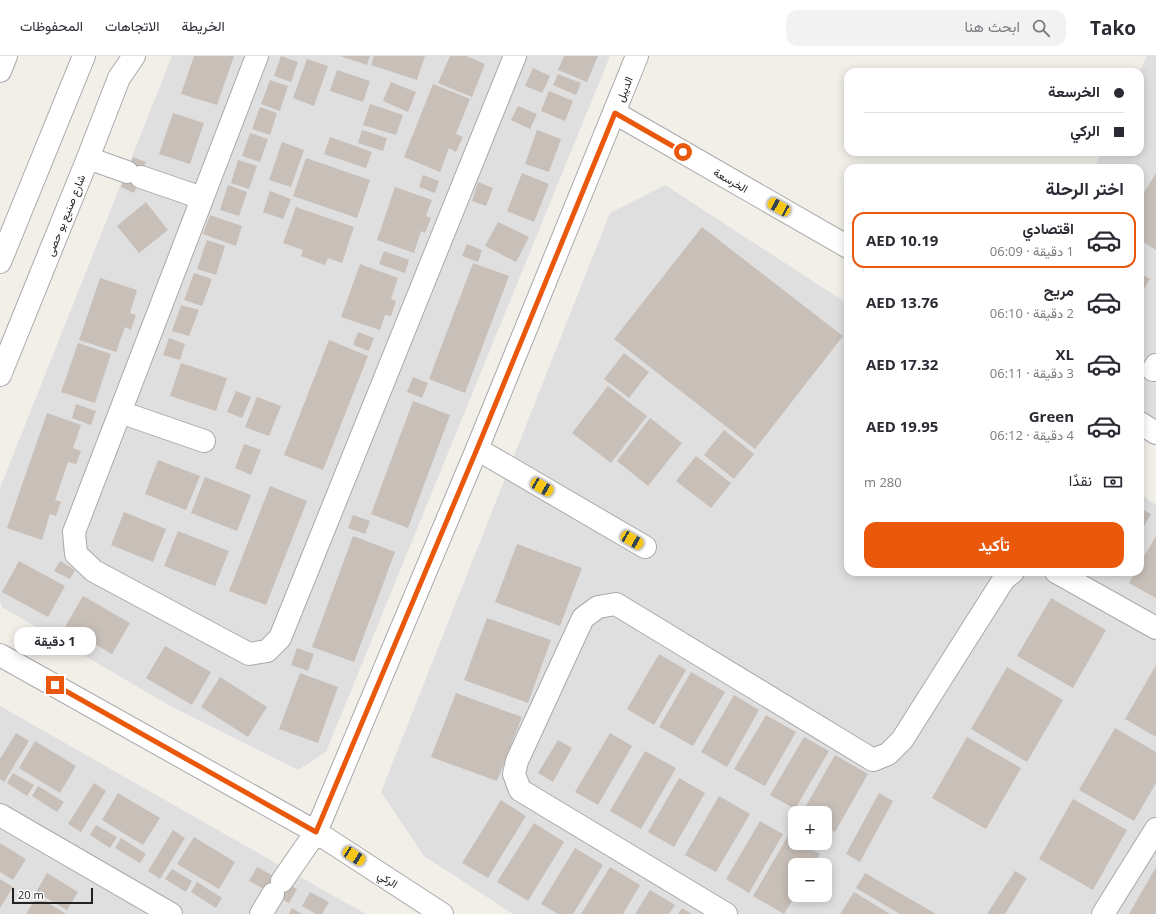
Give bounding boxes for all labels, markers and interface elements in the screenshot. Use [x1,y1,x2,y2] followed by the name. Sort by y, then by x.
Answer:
[786,10,1066,46] search box
[1090,15,1136,41] text: Tako
[20,16,83,35] text: المحفوظات
[105,16,159,35] text: الاتجاهات
[181,16,225,35] text: الخريطة
[965,16,1020,36] text: ابحث هنا
[1030,17,1052,39] icon: search
[612,74,636,104] street label: الديبل
[1048,81,1100,101] text: الخرسعة
[1070,120,1100,140] text: الركي
[674,143,692,161] route start
[711,164,751,196] street label: الخرسعة
[42,172,89,258] street label: شارع صنيع بو حصى
[1046,176,1124,200] text: اختر الرحلة
[766,196,792,218] car
[1022,218,1074,238] text: اقتصادي
[1086,222,1122,258] icon: car
[866,230,938,250] text: AED 10.19
[990,242,1074,260] text: 1 دقيقة · 06:09
[1044,280,1074,300] text: مريح
[1086,284,1122,320] icon: car
[866,292,938,312] text: AED 13.76
[990,304,1074,322] text: 2 دقيقة · 06:10
[1056,344,1074,364] text: XL
[1086,346,1122,382] icon: car
[866,354,938,374] text: AED 17.32
[990,364,1074,382] text: 3 دقيقة · 06:11
[1029,406,1074,426] text: Green
[1086,408,1122,444] icon: car
[866,416,938,436] text: AED 19.95
[990,426,1074,444] text: 4 دقيقة · 06:12
[1069,470,1092,490] text: نقدًا
[1102,471,1124,493] icon: cash
[864,473,902,491] text: 280 m
[529,476,555,498] car
[864,522,1124,568] button: تأكيد
[619,529,645,551] car
[14,627,96,655] callout: 1 دقيقة
[34,632,76,650] text: 1 دقيقة
[46,676,64,694] route end
[788,806,832,902] map controls
[788,806,832,850] button: +
[341,844,367,868] car
[788,858,832,902] button: −
[373,867,401,894] street label: الركي
[12,886,93,905] scale bar
[18,887,44,902] text: 20 m

